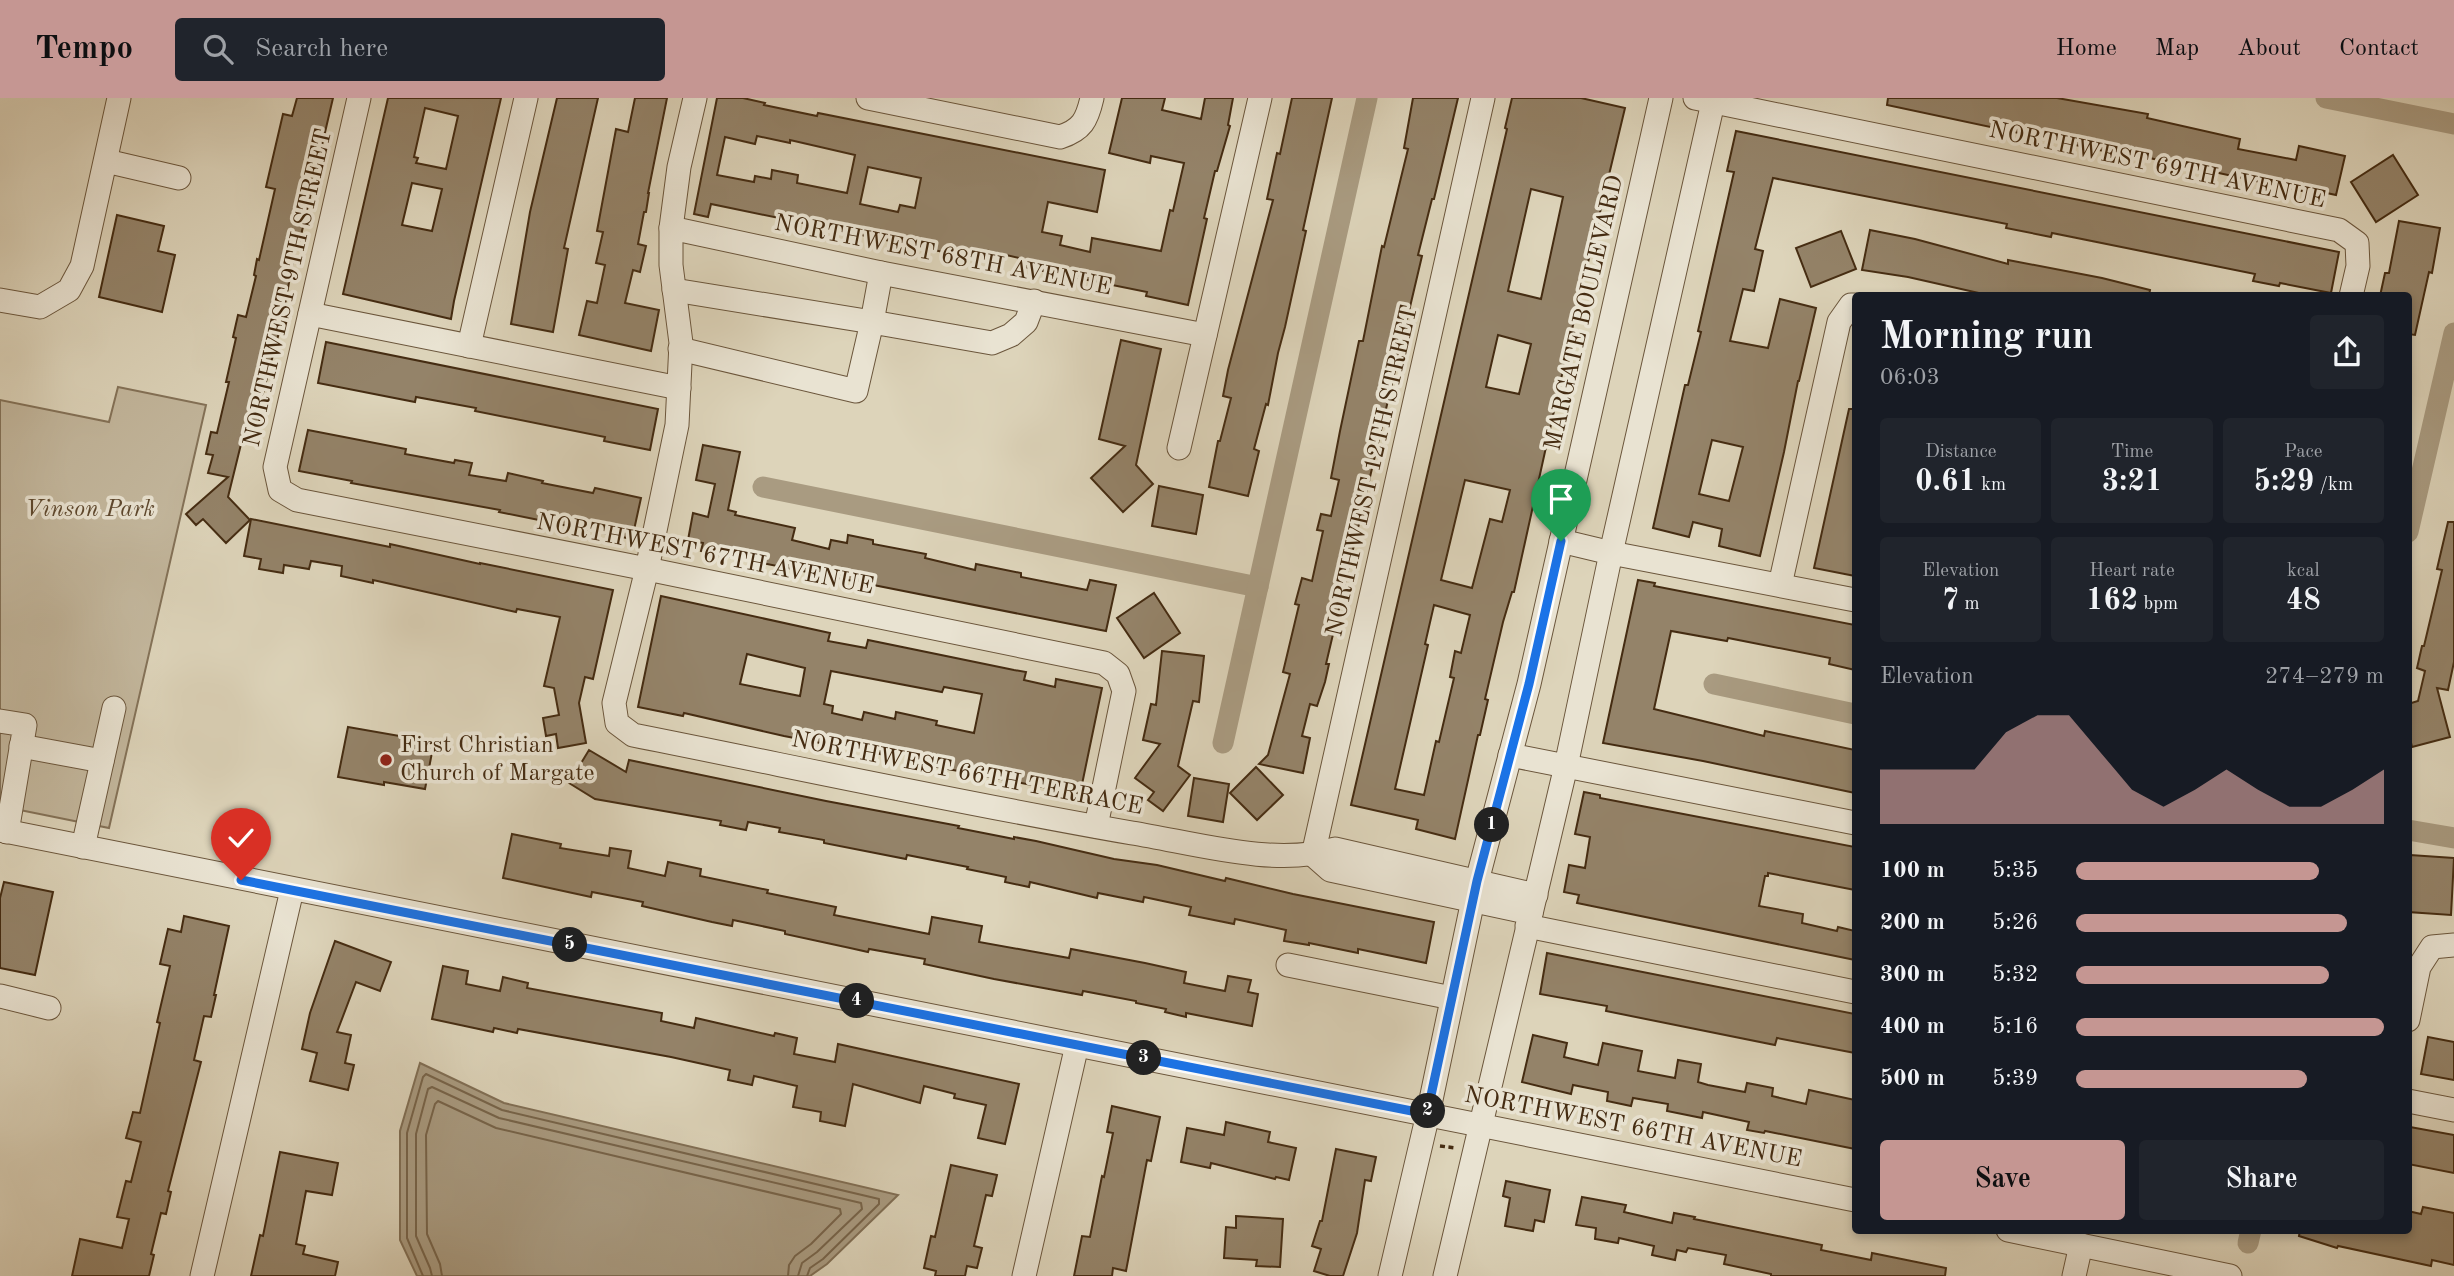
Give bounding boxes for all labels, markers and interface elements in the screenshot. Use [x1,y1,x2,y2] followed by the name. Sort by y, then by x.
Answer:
[175,18,665,81] search box
[199,30,237,68] icon: search
[35,33,133,66] text: Tempo
[255,36,388,62] text: Search here
[2056,37,2117,61] text: Home
[2155,37,2199,61] text: Map
[2237,37,2301,61] text: About
[2339,37,2419,61] text: Contact
[1987,119,2327,213] street label: NORTHWEST 69TH AVENUE
[241,127,337,449] street label: NORTHWEST 9TH STREET
[1542,173,1628,453] street label: MARGATE BOULEVARD
[772,211,1114,301] street label: NORTHWEST 68TH AVENUE
[1323,303,1423,639] street label: NORTHWEST 12TH STREET
[2310,315,2384,389] button: share
[1880,319,2093,357] text: Morning run
[1880,366,1940,389] text: 06:03
[1925,443,1996,462] text: Distance
[2111,443,2153,462] text: Time
[2284,443,2323,462] text: Pace
[1915,467,1976,497] text: 0.61
[2102,467,2162,497] text: 3:21
[2254,467,2314,497] text: 5:29
[1531,469,1591,541] pin
[1976,476,2006,495] text: km
[2314,476,2353,495] text: /km
[1542,480,1580,518] icon: arrive
[25,498,155,522] park label: Vinson Park
[534,510,876,600] street label: NORTHWEST 67TH AVENUE
[1922,562,1999,581] text: Elevation
[2089,562,2175,581] text: Heart rate
[2287,562,2320,581] text: kcal
[1942,586,1959,616] text: 7
[2086,586,2138,616] text: 162
[2286,586,2321,616] text: 48
[1959,595,1980,614] text: m
[2138,595,2178,614] text: bpm
[1880,665,1974,688] text: Elevation
[2265,665,2384,688] text: 274–279 m
[789,728,1145,820] street label: NORTHWEST 66TH TERRACE
[400,734,595,786] place label: First Christian Church of Margate
[378,752,394,768] marker: First Christian Church of Margate
[211,808,271,880] pin
[1474,808,1510,842] pin: 1
[1486,815,1497,834] text: 1
[222,819,260,857] icon: check
[1880,859,1945,882] text: 100 m
[1992,859,2038,882] text: 5:35
[1880,911,1945,934] text: 200 m
[1992,911,2038,934] text: 5:26
[552,928,588,962] pin: 5
[564,935,575,954] text: 5
[1880,963,1945,986] text: 300 m
[1992,963,2038,986] text: 5:32
[840,984,874,1018] pin: 4
[851,991,862,1010] text: 4
[1880,1015,1945,1038] text: 400 m
[1992,1015,2038,1038] text: 5:16
[1126,1040,1162,1076] pin: 3
[1138,1048,1149,1067] text: 3
[1880,1067,1945,1090] text: 500 m
[1992,1067,2038,1090] text: 5:39
[1462,1083,1804,1173] street label: NORTHWEST 66TH AVENUE
[1410,1094,1446,1128] pin: 2
[1422,1101,1433,1120] text: 2
[1880,1140,2125,1220] button: Save
[2139,1140,2384,1220] button: Share

